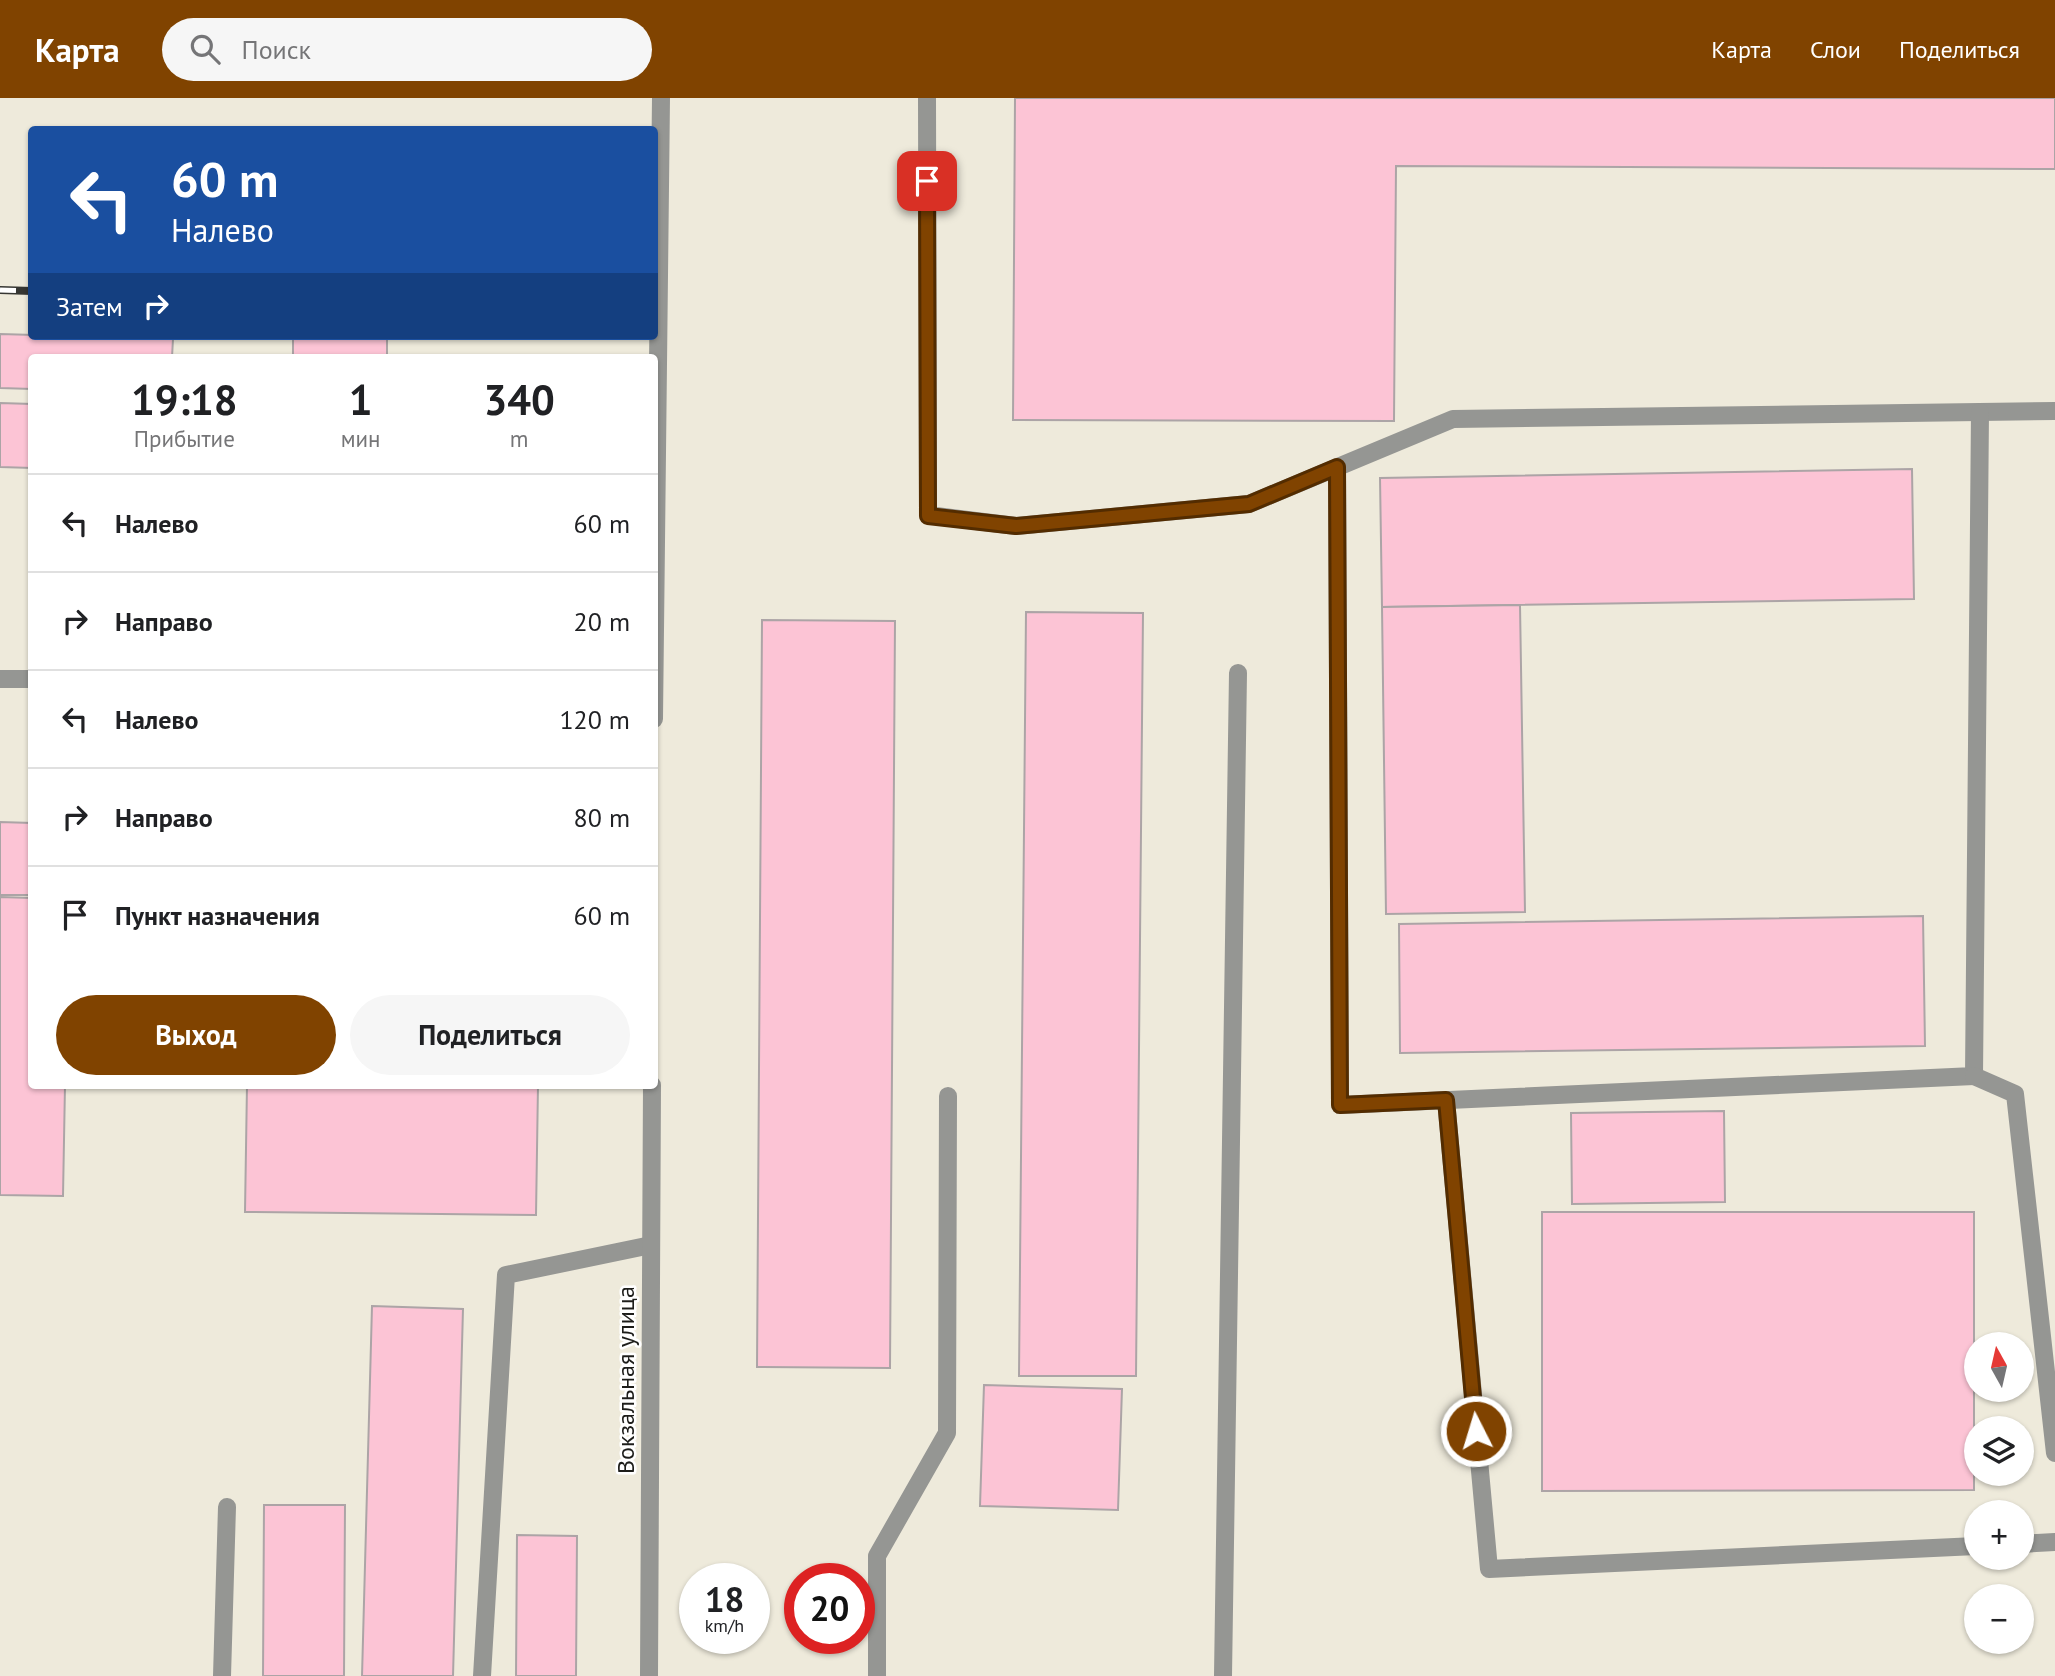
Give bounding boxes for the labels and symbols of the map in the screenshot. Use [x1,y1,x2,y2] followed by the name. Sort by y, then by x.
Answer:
[897,151,957,211] pin
[610,1286,641,1474] street label: Вокзальная улица
[1964,1332,2034,1402] north arrow
[1439,1394,1513,1468] position arrow
[784,1563,875,1654] speed limit sign: 20

